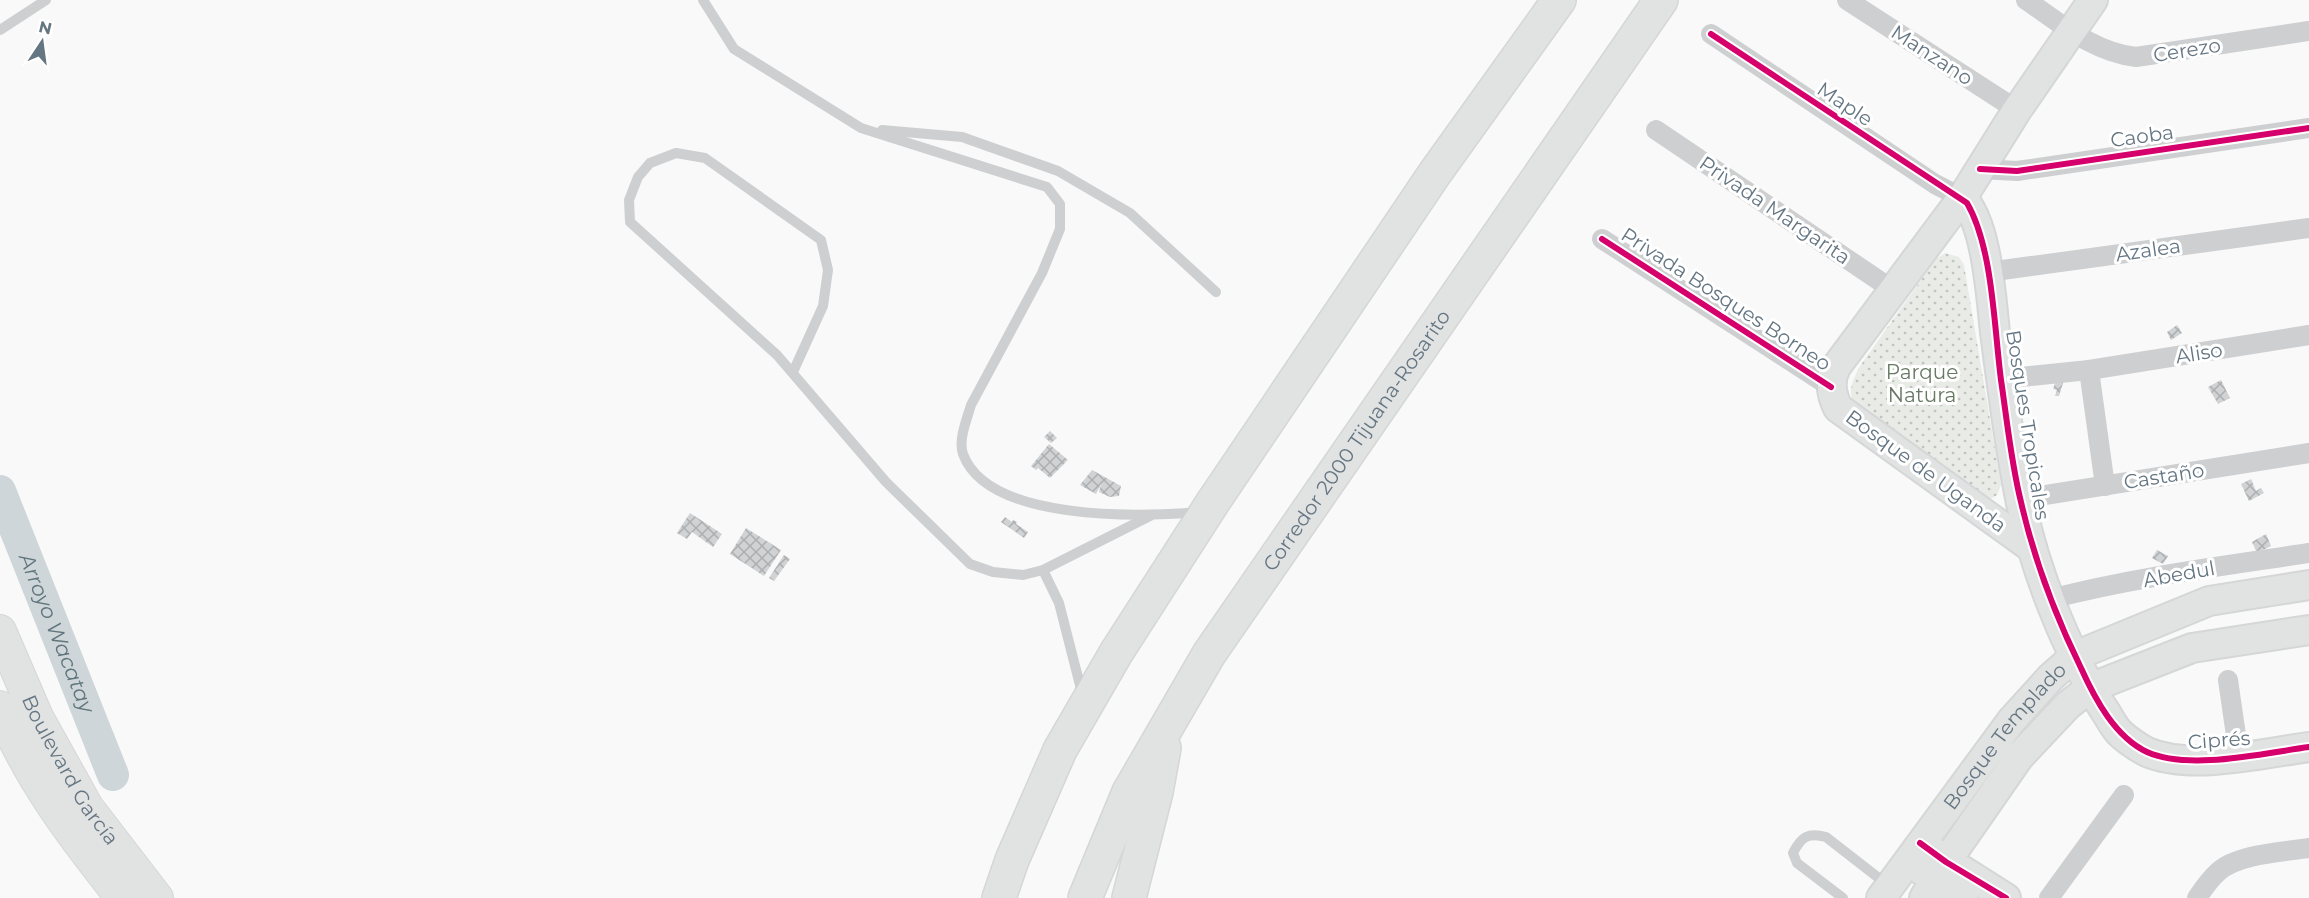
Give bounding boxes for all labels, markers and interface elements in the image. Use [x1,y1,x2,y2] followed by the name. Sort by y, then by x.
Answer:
[12,12,72,72] north arrow
[37,17,54,39] text: N
[1887,20,1977,90] street label: Manzano
[2151,33,2223,67] street label: Cerezo
[1813,77,1877,131] street label: Maple
[2109,120,2175,152] street label: Caoba
[1695,151,1855,269] street label: Privada Margarita
[1617,222,1835,376] street label: Privada Bosques Borneo
[2114,234,2182,266] street label: Azalea
[1258,305,1455,576] street label: Corredor 2000 Tijuana-Rosarito
[2001,328,2055,522] street label: Bosques Tropicales
[2174,337,2224,369] street label: Aliso
[1886,360,1958,407] park label: Parque Natura
[1841,405,2011,537] street label: Bosque de Uganda
[2122,458,2206,494] street label: Castaño
[13,548,101,718] water label: Arroyo Wacatay
[2141,556,2217,592] street label: Abedul
[1938,657,2071,814] street label: Bosque Templado
[17,691,124,850] street label: Boulevard García
[2187,726,2251,754] street label: Ciprés

